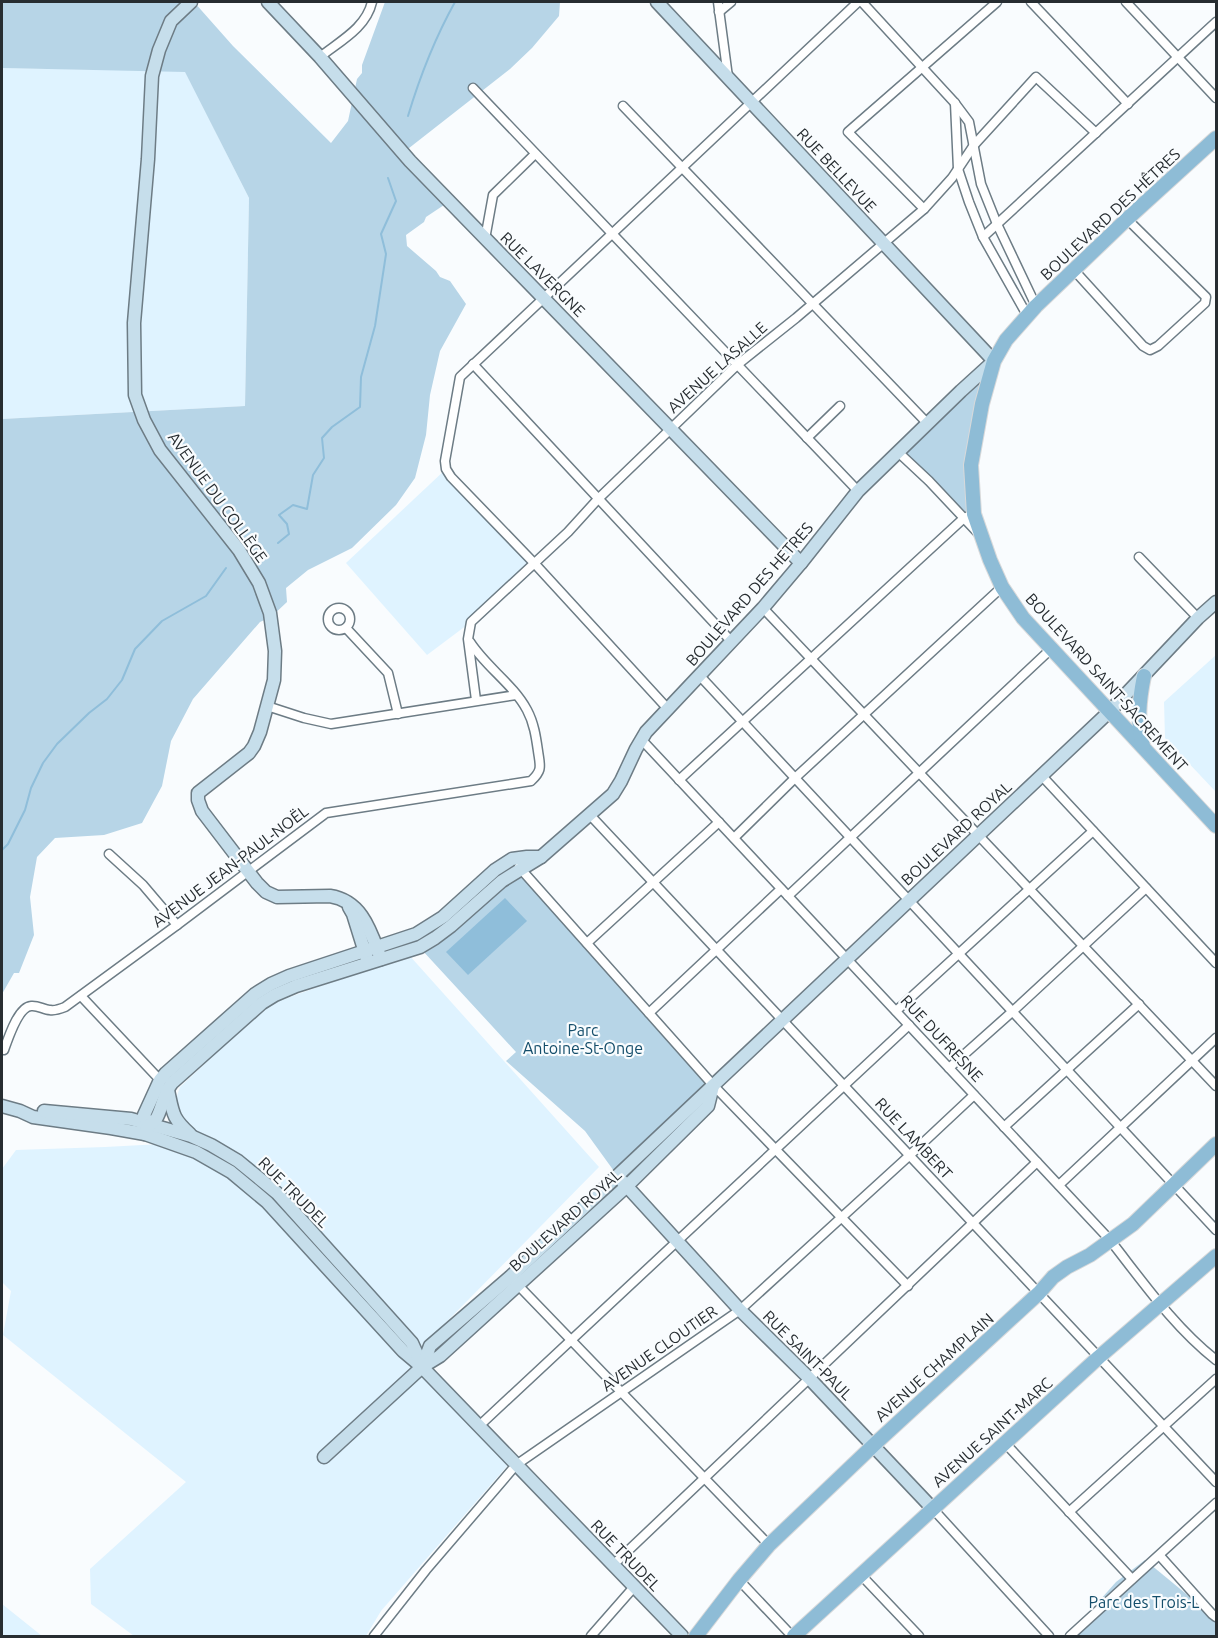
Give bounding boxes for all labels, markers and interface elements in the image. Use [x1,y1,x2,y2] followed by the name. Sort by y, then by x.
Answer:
[794,124,880,216] street label: RUE BELLEVUE
[1036,144,1183,283] street label: BOULEVARD DES HÊTRES
[497,228,589,320] street label: RUE LAVERGNE
[664,318,770,416] street label: AVENUE LASALLE
[165,427,273,566] street label: AVENUE DU COLLÈGE
[682,519,816,669] street label: BOULEVARD DES HETRES
[1022,589,1192,775] street label: BOULEVARD SAINT-SACREMENT
[897,777,1015,889] street label: BOULEVARD ROYAL
[149,802,311,930] street label: AVENUE JEAN-PAUL-NOËL
[897,991,987,1085] street label: RUE DUFRESNE
[523,1021,643,1057] park label: Parc Antoine-St-Onge
[872,1094,956,1182] street label: RUE LAMBERT
[255,1153,333,1231] street label: RUE TRUDEL
[506,1165,624,1275] street label: BOULEVARD ROYAL
[598,1301,720,1395] street label: AVENUE CLOUTIER
[760,1307,856,1403] street label: RUE SAINT-PAUL
[871,1309,997,1425] street label: AVENUE CHAMPLAIN
[928,1373,1056,1490] street label: AVENUE SAINT-MARC
[588,1516,664,1594] street label: RUE TRUDEL
[1089,1593,1199,1611] park label: Parc des Trois-L

